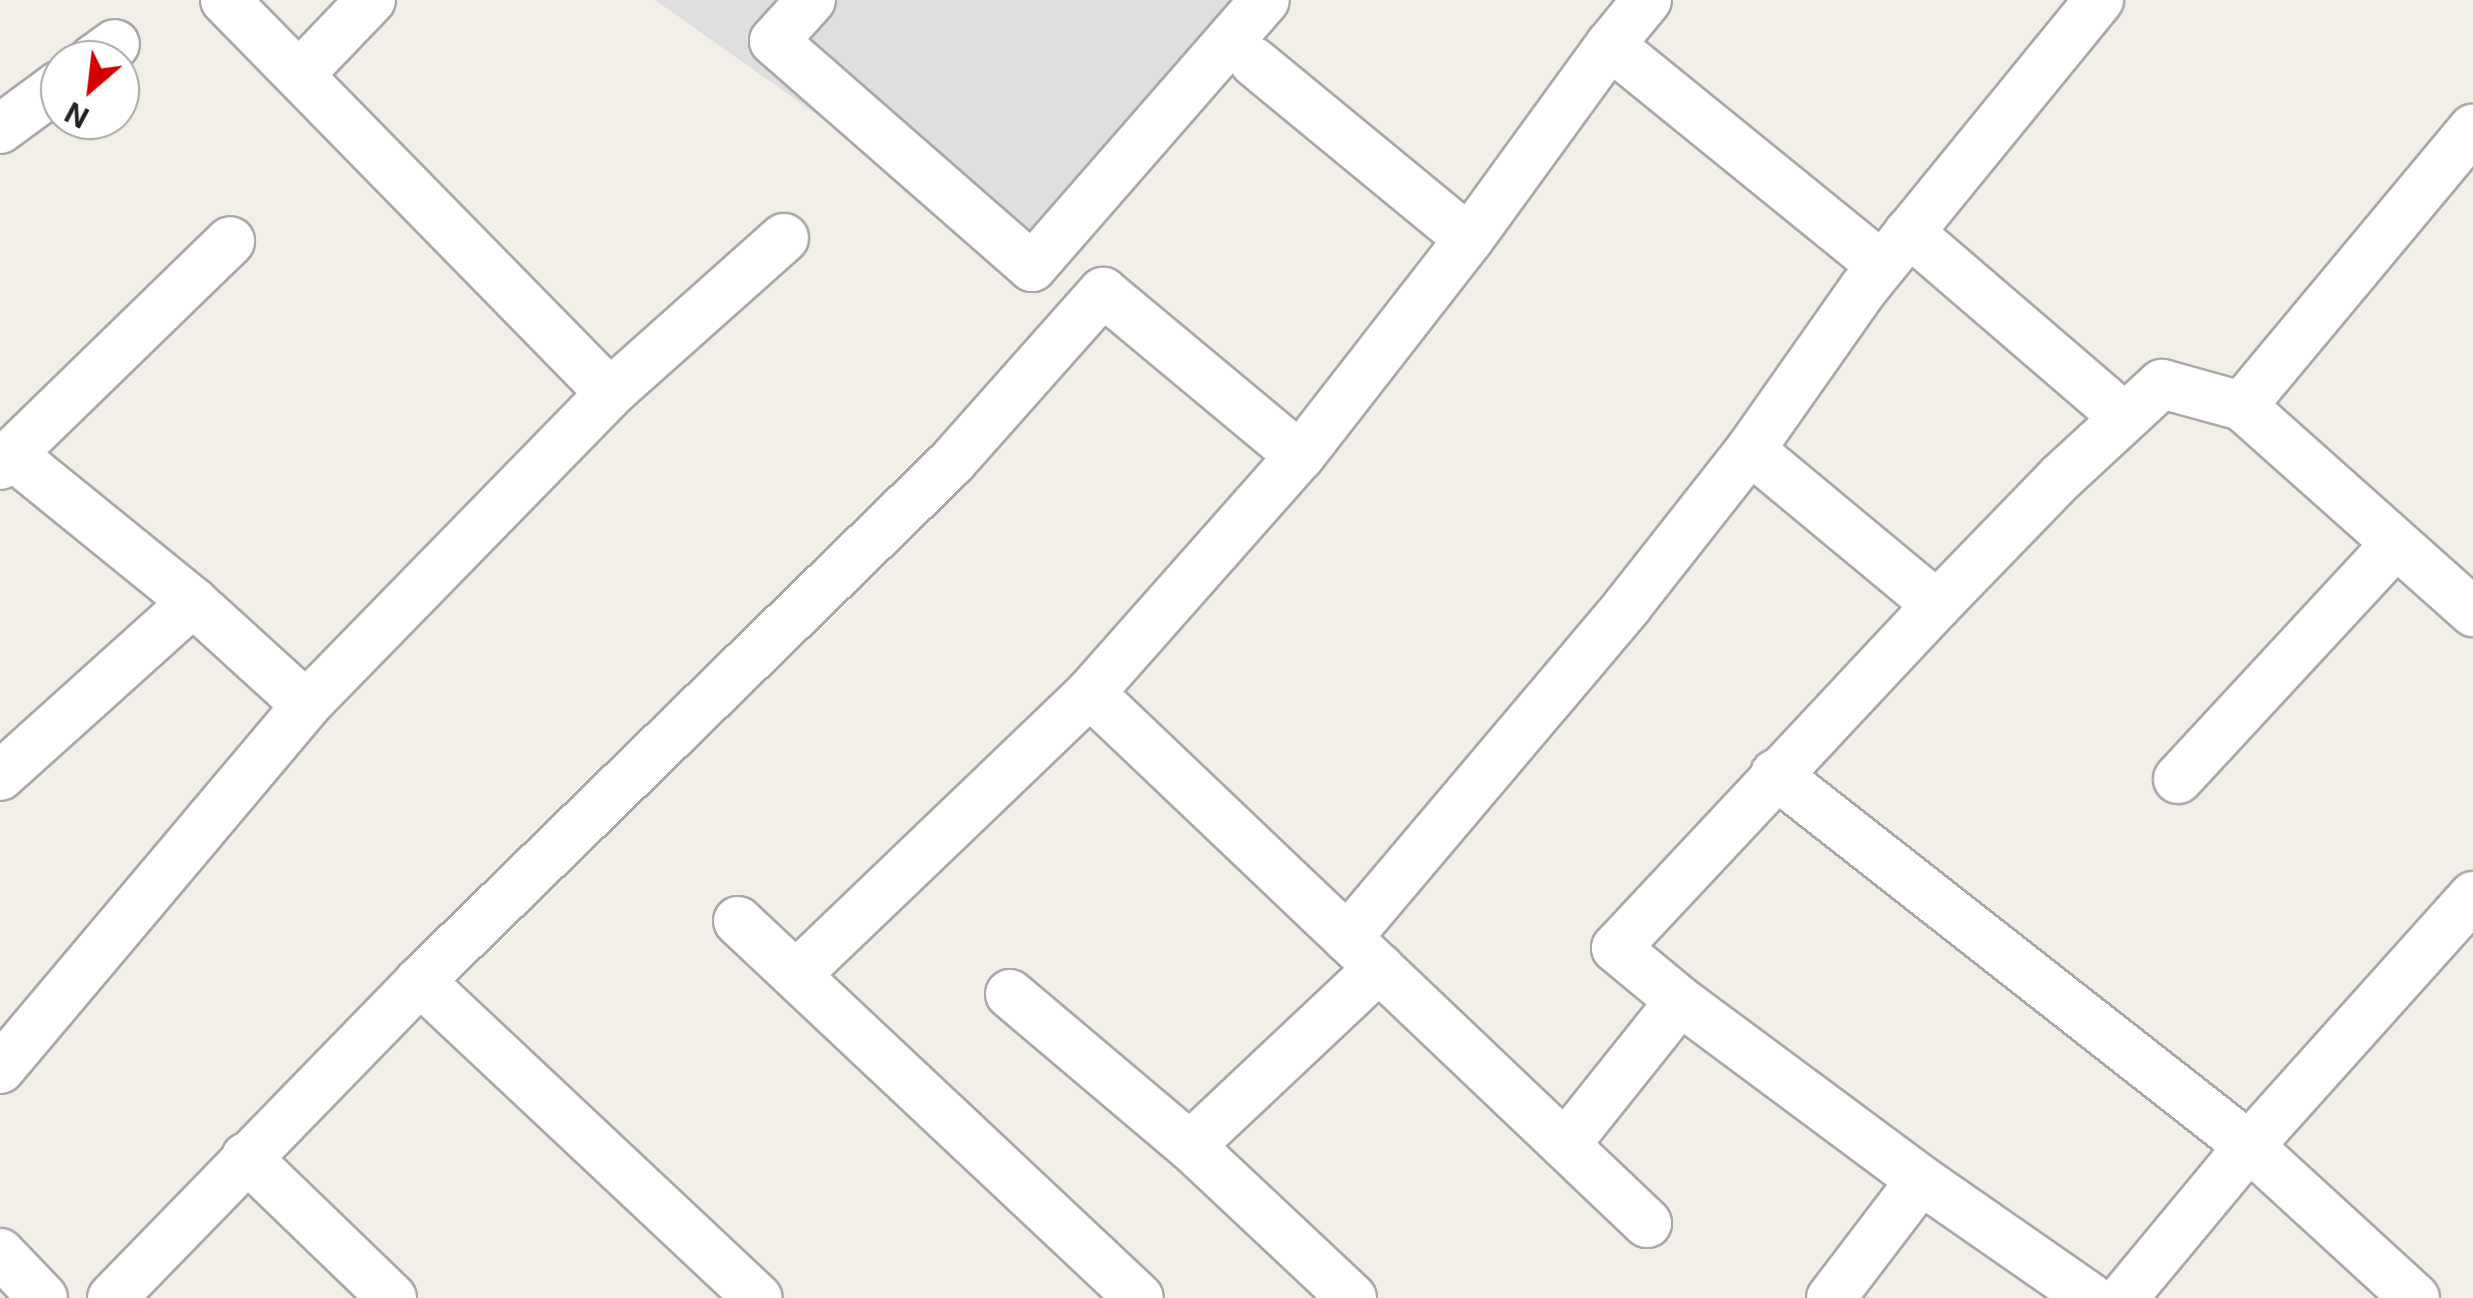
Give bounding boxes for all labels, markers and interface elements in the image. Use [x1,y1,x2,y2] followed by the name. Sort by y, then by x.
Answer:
[40,40,140,140] north arrow
[59,95,94,135] text: N

